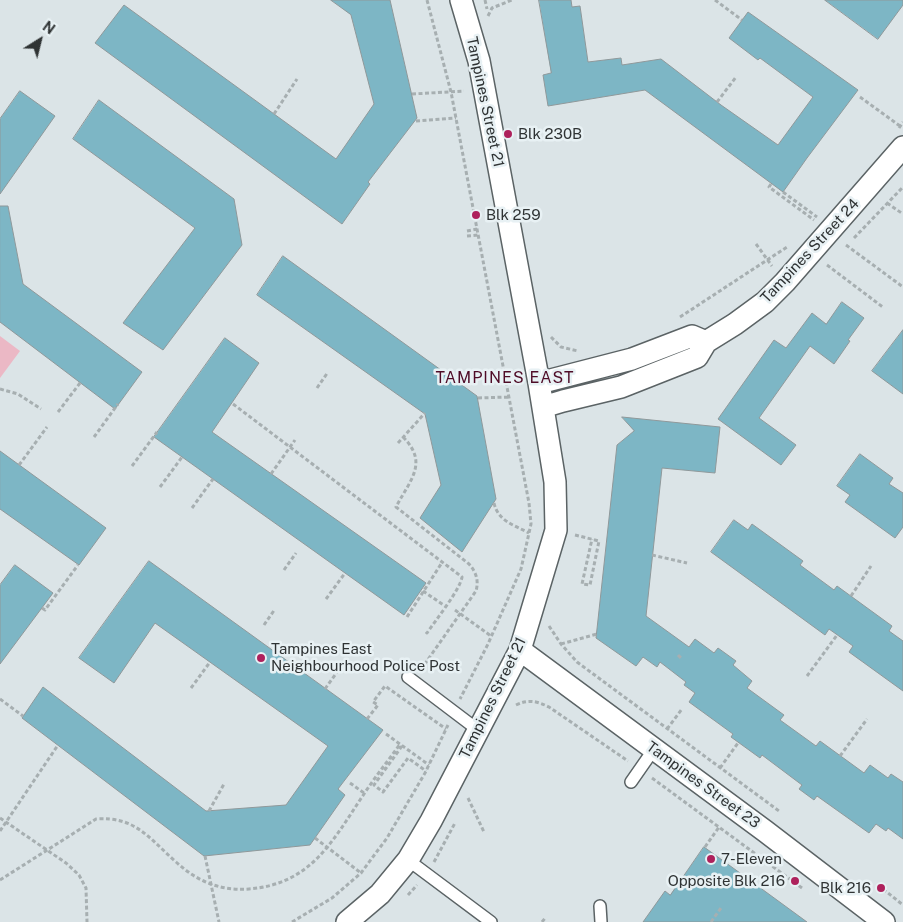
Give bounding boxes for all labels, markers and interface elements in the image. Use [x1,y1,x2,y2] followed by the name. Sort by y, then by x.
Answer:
[15,15,65,65] north arrow
[40,18,58,38] text: N
[462,35,508,169] street label: Tampines Street 21
[518,125,582,143] place label: Blk 230B
[502,128,514,140] marker: Blk 230B
[757,195,863,307] street label: Tampines Street 24
[486,206,541,224] place label: Blk 259
[470,209,482,221] marker: Blk 259
[434,368,576,388] district label: TAMPINES EAST
[456,634,530,762] street label: Tampines Street 21
[271,640,460,675] place label: Tampines East Neighbourhood Police Post
[255,652,267,664] marker: Tampines East Neighbourhood Police Post
[643,738,763,832] street label: Tampines Street 23
[721,850,782,868] place label: 7-Eleven
[705,853,717,865] marker: 7-Eleven
[668,872,785,890] place label: Opposite Blk 216
[789,875,801,887] marker: Opposite Blk 216
[820,879,871,897] place label: Blk 216
[875,882,887,894] marker: Blk 216

